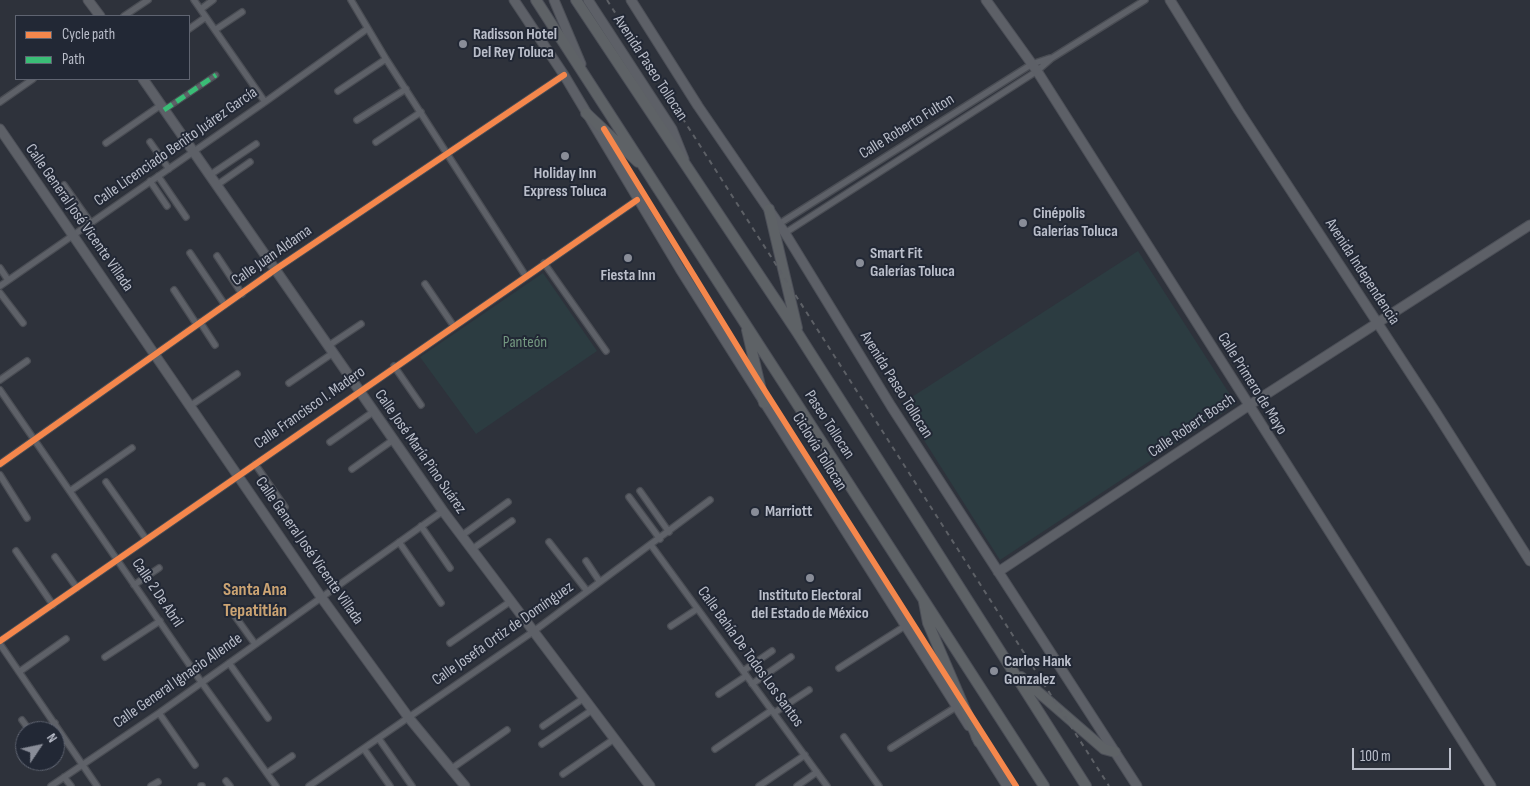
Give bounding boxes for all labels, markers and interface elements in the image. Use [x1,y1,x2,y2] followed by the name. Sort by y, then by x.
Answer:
[609,11,691,125] street label: Avenida Paseo Tollocan
[15,15,190,80] legend
[62,25,115,44] text: Cycle path
[473,25,557,63] place label: Radisson Hotel Del Rey Toluca
[457,38,469,50] marker: Radisson Hotel Del Rey Toluca
[62,50,85,69] text: Path
[91,83,261,211] street label: Calle Licenciado Benito Juárez García
[856,90,958,164] street label: Calle Roberto Fulton
[21,141,137,295] street label: Calle General José Vicente Villada
[559,150,571,162] marker: Holiday Inn Express Toluca
[523,164,607,202] place label: Holiday Inn Express Toluca
[1033,204,1118,242] place label: Cinépolis Galerías Toluca
[1320,215,1404,329] street label: Avenida Independencia
[1017,217,1029,229] marker: Cinépolis Galerías Toluca
[228,221,316,291] street label: Calle Juan Aldama
[870,244,955,282] place label: Smart Fit Galerías Toluca
[622,252,634,264] marker: Fiesta Inn
[854,257,866,269] marker: Smart Fit Galerías Toluca
[600,266,656,286] place label: Fiesta Inn
[855,328,937,442] street label: Avenida Paseo Tollocan
[1213,329,1291,439] street label: Calle Primero de Mayo
[503,333,547,353] park label: Panteón
[251,363,369,453] street label: Calle Francisco I. Madero
[370,386,470,518] street label: Calle José María Pino Suárez
[800,387,858,463] street label: Paseo Tollocan
[1145,390,1239,462] street label: Calle Robert Bosch
[787,409,851,495] street label: Ciclovía Tollocan
[251,474,367,628] street label: Calle General José Vicente Villada
[765,502,812,522] place label: Marriott
[749,506,761,518] marker: Marriott
[127,555,187,631] street label: Calle 2 De Abril
[804,572,816,584] marker: Instituto Electoral del Estado de México
[429,578,577,690] street label: Calle Josefa Ortiz de Domínguez
[223,579,287,622] district label: Santa Ana Tepatitlán
[693,583,807,731] street label: Calle Bahía De Todos Los Santos
[751,586,869,624] place label: Instituto Electoral del Estado de México
[110,629,246,733] street label: Calle General Ignacio Allende
[1004,652,1071,690] place label: Carlos Hank Gonzalez
[988,665,1000,677] marker: Carlos Hank Gonzalez
[15,721,65,771] north arrow
[43,730,61,746] text: N
[1355,738,1454,770] scale bar
[1360,747,1391,766] text: 100 m

